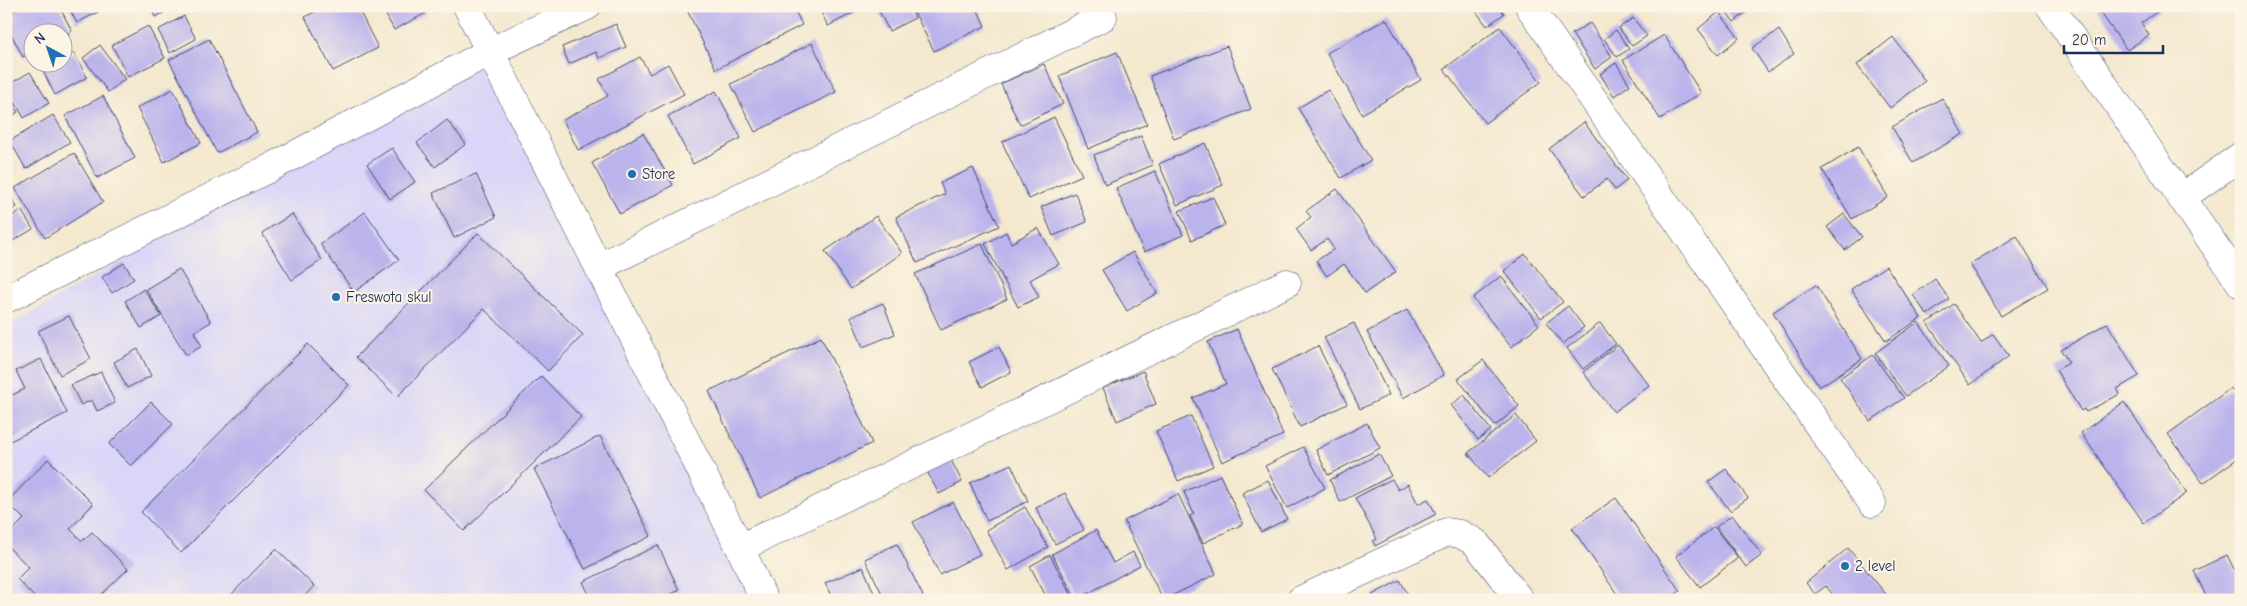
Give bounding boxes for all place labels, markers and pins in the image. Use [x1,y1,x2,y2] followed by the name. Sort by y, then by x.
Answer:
[642,165,676,183] place label: Store
[626,168,638,180] marker: Store
[346,288,432,306] place label: Freswota skul
[330,291,342,303] marker: Freswota skul
[1855,557,1895,575] place label: 2 level
[1839,560,1851,572] marker: 2 level

